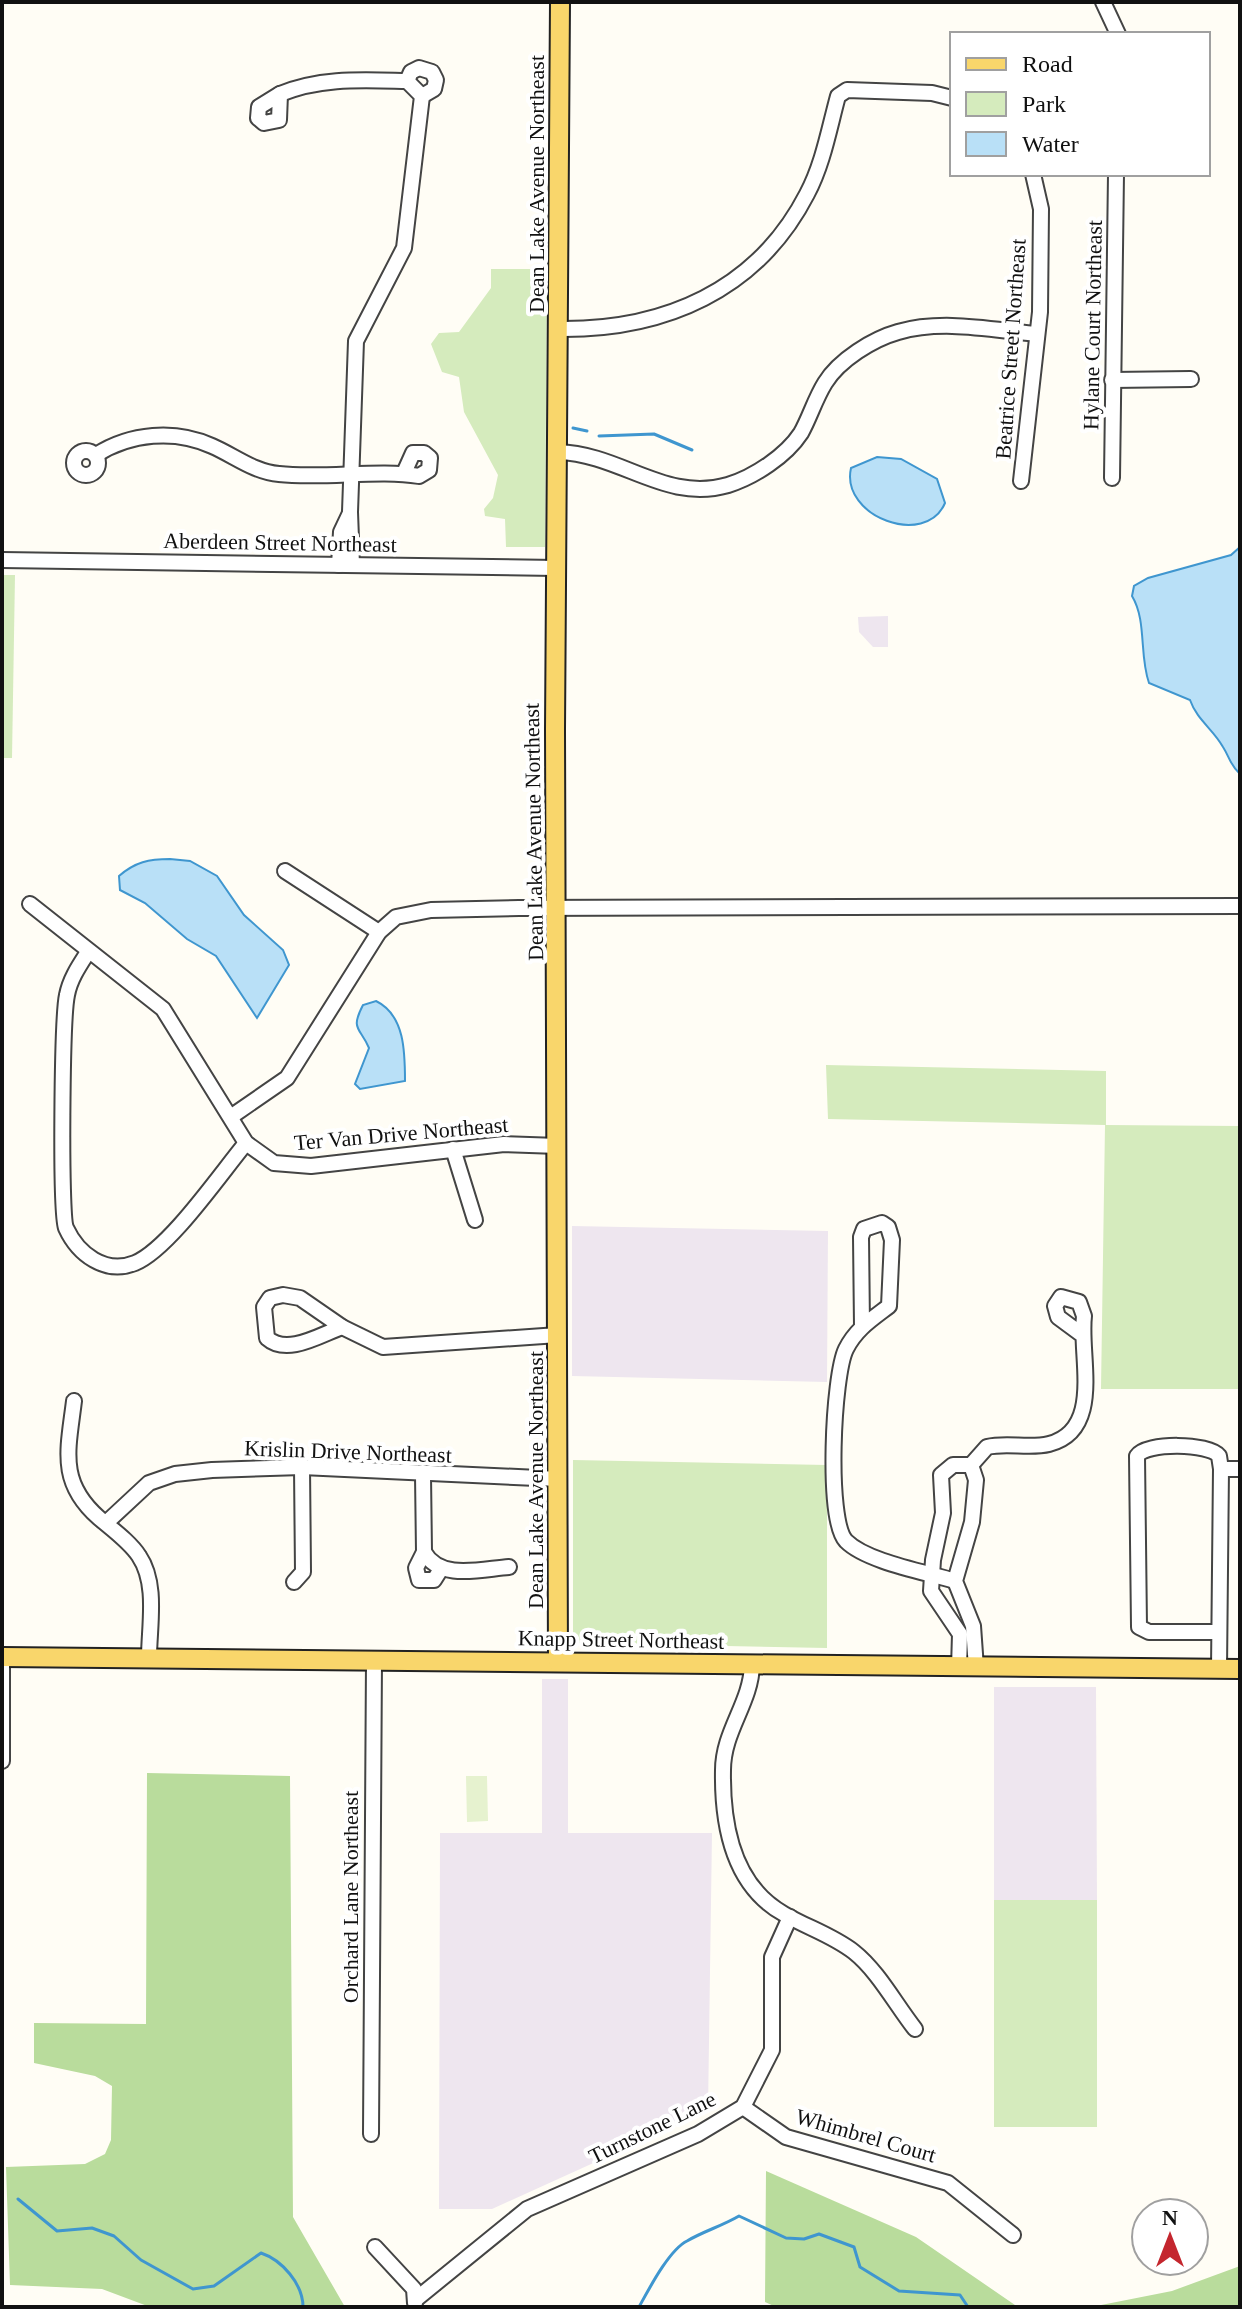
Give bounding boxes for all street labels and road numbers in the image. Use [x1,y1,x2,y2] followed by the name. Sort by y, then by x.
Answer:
[524,55,549,313] street label: Dean Lake Avenue Northeast
[1078,220,1107,430] street label: Hylane Court Northeast
[990,238,1031,460] street label: Beatrice Street Northeast
[163,528,397,557] street label: Aberdeen Street Northeast
[519,703,548,961] street label: Dean Lake Avenue Northeast
[293,1112,509,1155] street label: Ter Van Drive Northeast
[523,1351,548,1609] street label: Dean Lake Avenue Northeast
[244,1435,452,1468] street label: Krislin Drive Northeast
[518,1625,724,1654] street label: Knapp Street Northeast
[338,1791,363,2003] street label: Orchard Lane Northeast
[585,2086,720,2169] street label: Turnstone Lane
[793,2104,939,2167] street label: Whimbrel Court

